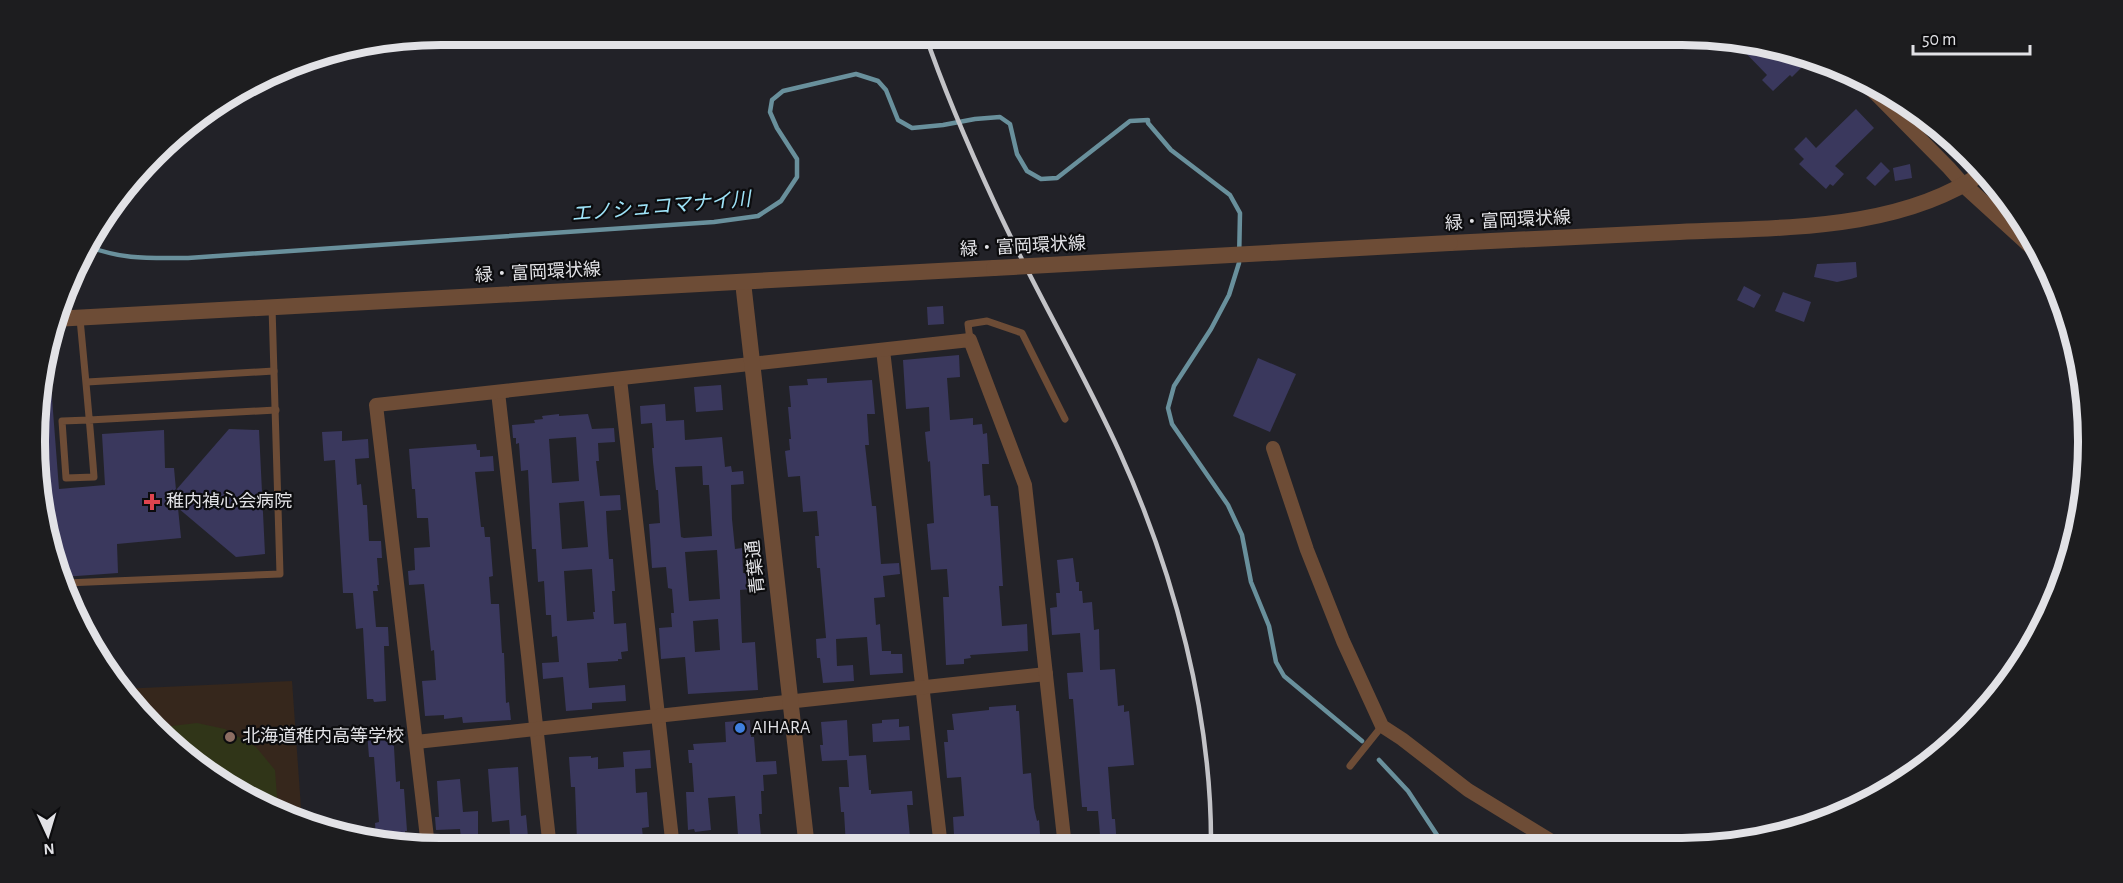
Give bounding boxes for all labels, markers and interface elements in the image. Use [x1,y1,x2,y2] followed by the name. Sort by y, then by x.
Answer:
[1913,18,2030,56] scale bar
[1922,31,1956,49] text: 50 m
[570,189,754,225] water label: エノシュコマナイ川
[1445,207,1571,233] street label: 緑・富岡環状線
[960,233,1086,259] street label: 緑・富岡環状線
[475,259,601,285] street label: 緑・富岡環状線
[166,491,292,511] place label: 稚内禎心会病院
[143,493,161,511] marker: 稚内禎心会病院
[743,539,768,595] street label: 青葉通
[752,719,811,737] place label: AIHARA
[733,721,747,735] marker: AIHARA
[242,726,404,746] place label: 北海道稚内高等学校
[223,730,237,744] marker: 北海道稚内高等学校
[18,805,78,865] north arrow
[43,841,55,857] text: N

